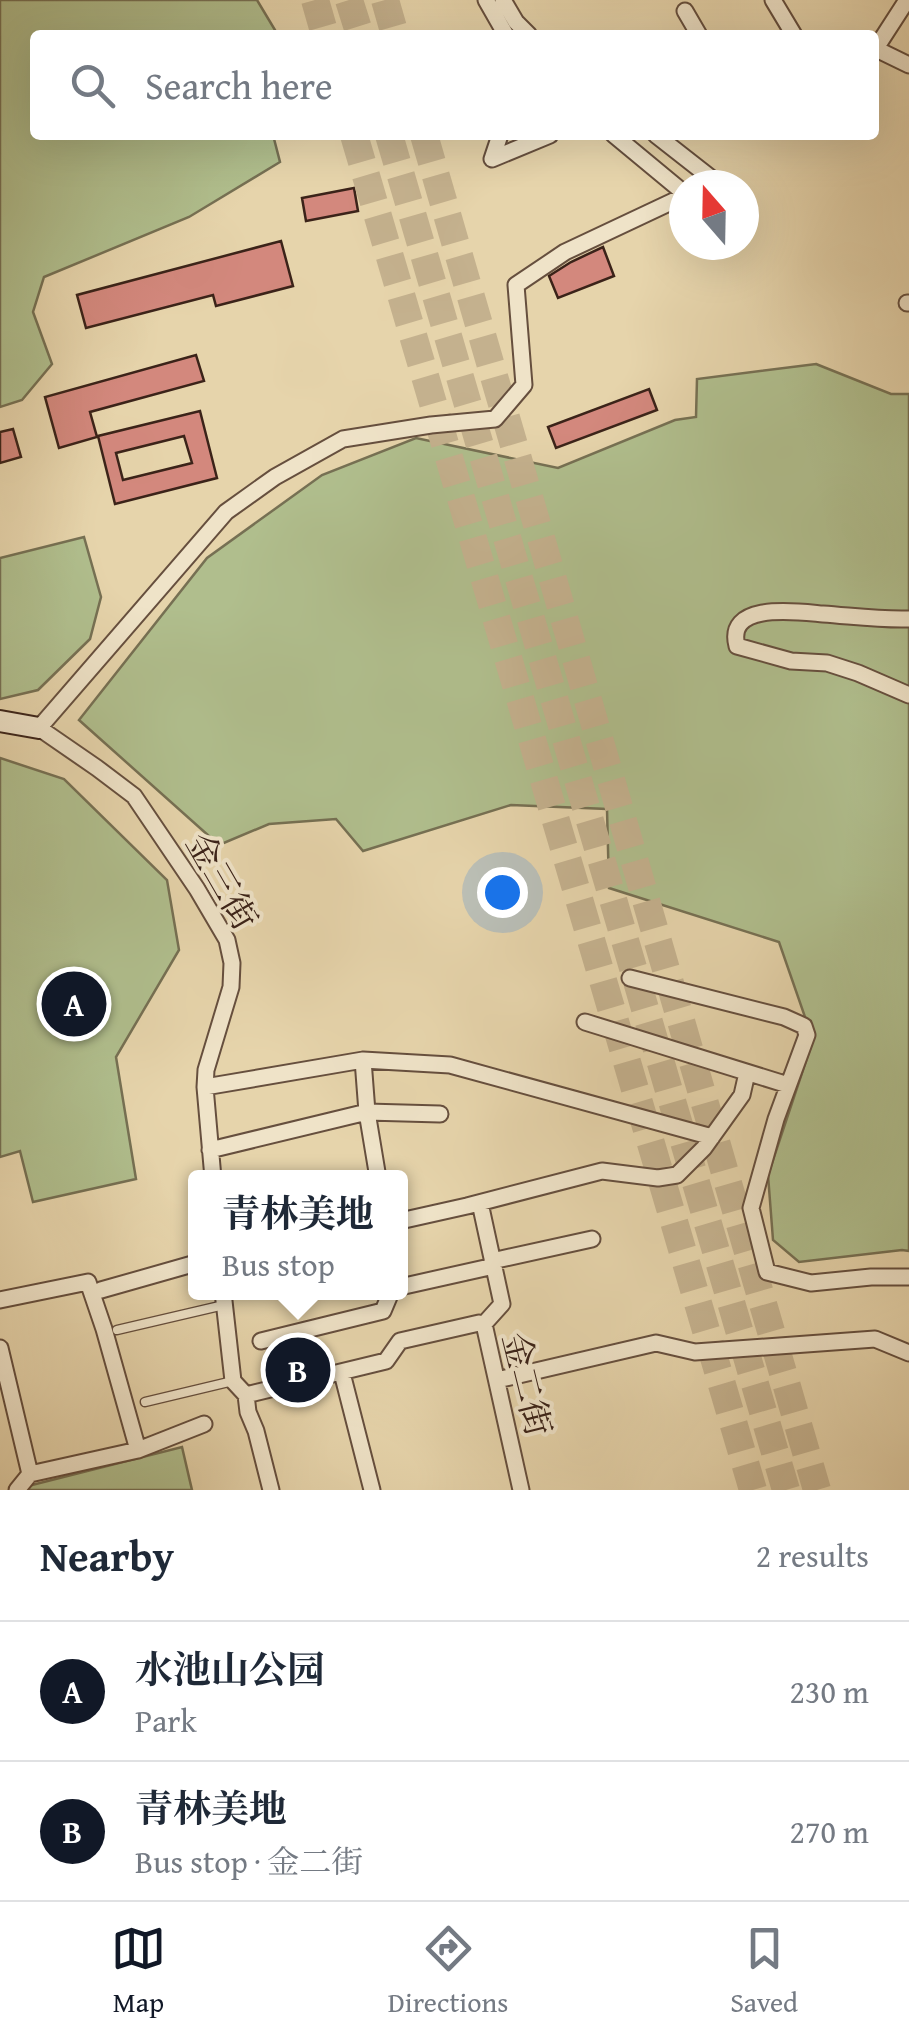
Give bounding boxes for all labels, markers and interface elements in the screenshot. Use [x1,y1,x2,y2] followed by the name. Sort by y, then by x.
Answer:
[30,30,879,140] search box
[145,57,333,113] text: Search here
[65,58,120,113] icon: search
[669,170,759,260] north arrow
[174,823,271,939] street label: 金三街
[477,867,528,918] your location
[42,966,106,1042] pin: A
[188,1170,408,1300] popup
[222,1185,374,1241] text: 青林美地
[222,1241,335,1288] text: Bus stop
[490,1327,565,1441] street label: 金二街
[266,1332,330,1408] pin: B
[40,1525,174,1586] text: Nearby
[756,1532,869,1579] text: 2 results
[135,1641,325,1697] text: 水池山公园
[62,1668,83,1715] text: A
[790,1668,869,1715] text: 230 m
[135,1697,197,1744] text: Park
[135,1780,287,1836] text: 青林美地
[63,1808,82,1855] text: B
[790,1808,869,1855] text: 270 m
[135,1838,363,1885] text: Bus stop · 金二街
[111,1921,166,2022] tab: Map
[388,1921,508,2022] tab: Directions
[730,1921,798,2022] tab: Saved

